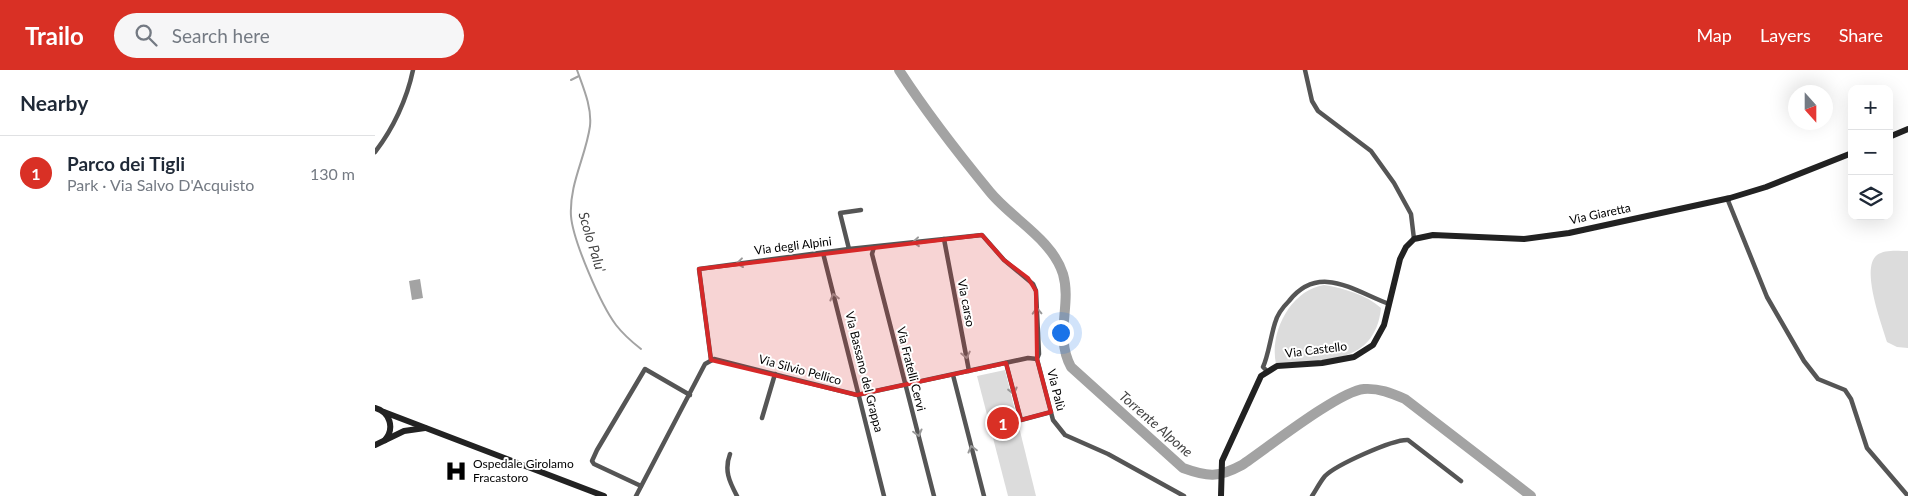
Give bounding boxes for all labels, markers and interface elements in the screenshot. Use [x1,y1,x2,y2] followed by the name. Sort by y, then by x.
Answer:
[114,13,464,58] search box
[25,21,84,50] text: Trailo
[132,21,160,49] icon: search
[172,24,270,47] text: Search here
[1696,24,1732,46] text: Map
[1760,24,1811,46] text: Layers
[1839,24,1883,46] text: Share
[1788,85,1833,130] north arrow
[1848,85,1893,220] map controls
[1848,85,1893,130] button: +
[20,90,88,115] text: Nearby
[1848,130,1893,175] button: −
[67,152,185,175] text: Parco dei Tigli
[31,164,41,183] text: 1
[310,164,355,183] text: 130 m
[67,175,254,194] text: Park · Via Salvo D'Acquisto
[1848,175,1893,220] button: layers
[1568,200,1632,227] street label: Via Giaretta
[575,210,610,274] water label: Scolo Palu'
[753,233,833,258] street label: Via degli Alpini
[912,236,920,247] one-way arrow
[736,257,744,268] one-way arrow
[955,278,978,328] street label: Via carso
[829,292,840,301] one-way arrow
[1032,307,1043,315] one-way arrow
[842,310,887,434] street label: Via Bassano del Grappa
[1048,320,1074,346] your location
[894,325,929,413] street label: Via Fratelli Cervi
[1284,338,1348,361] street label: Via Castello
[757,351,843,388] street label: Via Silvio Pellico
[961,351,971,360] one-way arrow
[1044,367,1069,412] street label: Via Palù
[1008,387,1018,395] one-way arrow
[1116,387,1197,460] water label: Torrente Alpone
[987,404,1019,442] pin: 1
[912,428,922,436] one-way arrow
[967,444,978,453] one-way arrow
[473,456,574,485] place label: Ospedale Girolamo Fracastoro
[443,458,469,484] hospital icon: Ospedale Girolamo Fracastoro

